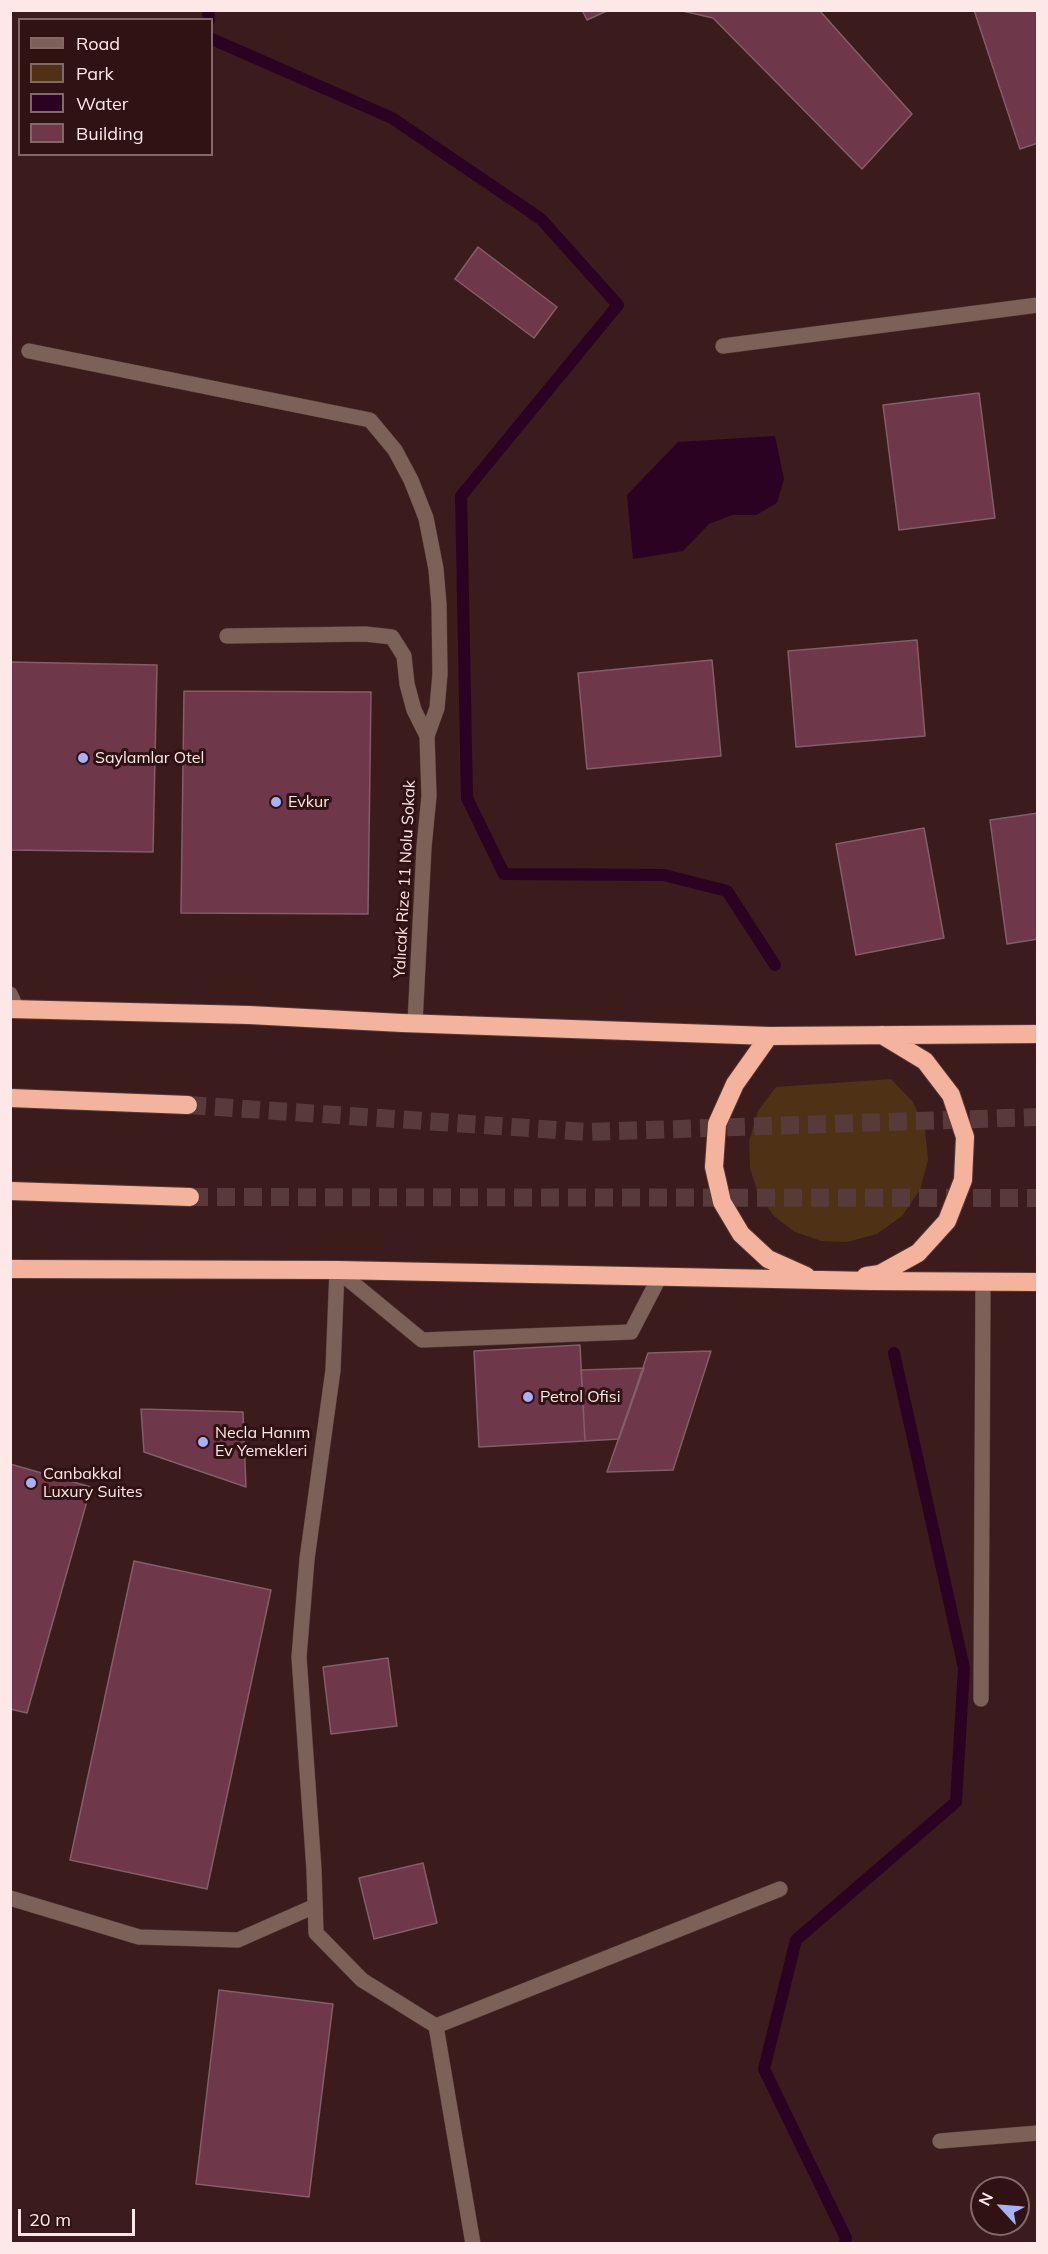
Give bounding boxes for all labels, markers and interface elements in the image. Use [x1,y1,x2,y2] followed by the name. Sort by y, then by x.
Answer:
[18,18,213,156] legend
[76,32,120,55] text: Road
[76,62,114,85] text: Park
[76,92,128,115] text: Water
[76,122,144,145] text: Building
[95,748,204,768] place label: Saylamlar Otel
[76,751,90,765] marker: Saylamlar Otel
[390,780,420,978] street label: Yalıcak Rize 11 Nolu Sokak
[288,792,329,812] place label: Evkur
[269,795,283,809] marker: Evkur
[540,1387,620,1407] place label: Petrol Ofisi
[521,1390,535,1404] marker: Petrol Ofisi
[215,1423,310,1461] place label: Necla Hanım Ev Yemekleri
[196,1435,210,1449] marker: Necla Hanım Ev Yemekleri
[43,1464,143,1502] place label: Canbakkal Luxury Suites
[24,1476,38,1490] marker: Canbakkal Luxury Suites
[970,2176,1030,2236] north arrow
[974,2189,997,2209] text: N
[21,2197,138,2235] scale bar
[29,2208,71,2231] text: 20 m

